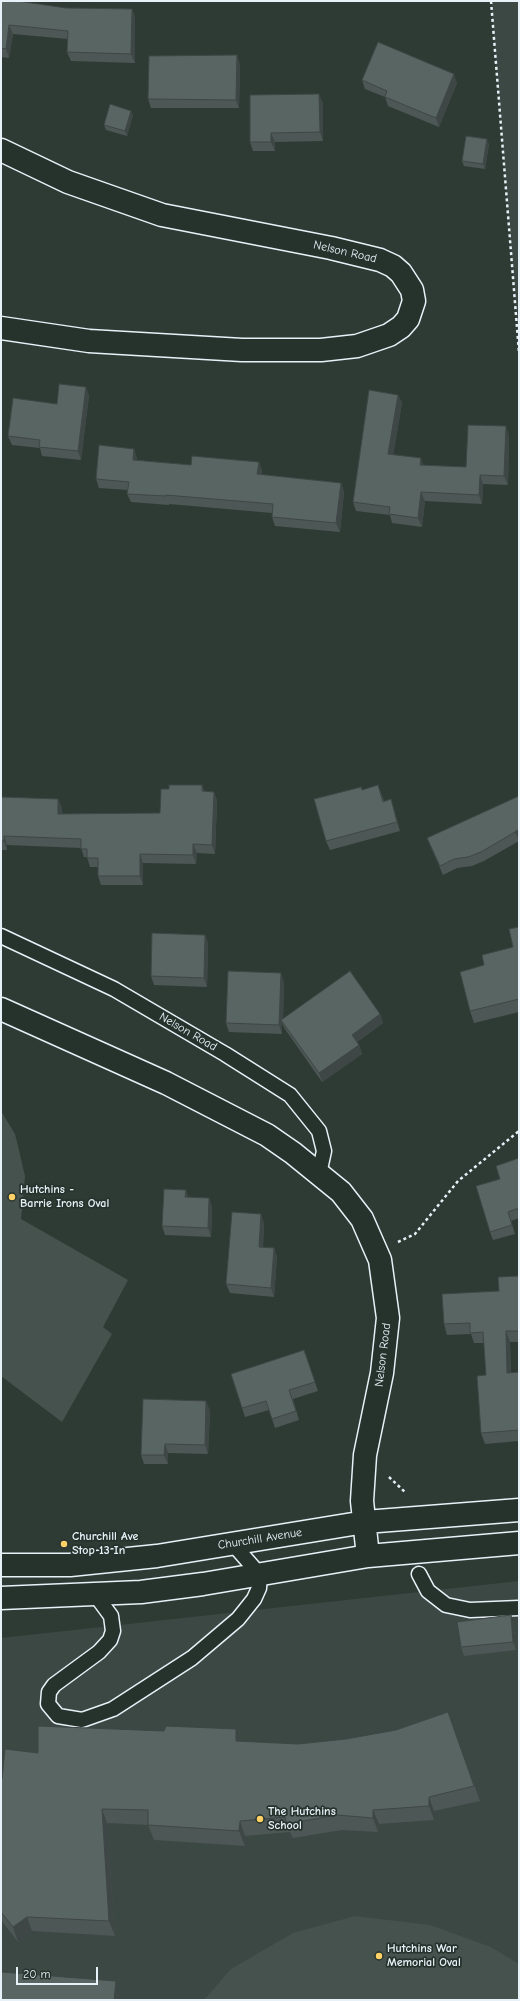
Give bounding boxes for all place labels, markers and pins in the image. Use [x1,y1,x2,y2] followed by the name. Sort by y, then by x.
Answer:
[20,1183,109,1211] place label: Hutchins - Barrie Irons Oval
[7,1192,17,1202] marker: Hutchins - Barrie Irons Oval
[72,1530,138,1558] place label: Churchill Ave Stop 13 In
[59,1539,69,1549] marker: Churchill Ave Stop 13 In
[268,1805,336,1833] place label: The Hutchins School
[255,1814,265,1824] marker: The Hutchins School
[387,1942,461,1970] place label: Hutchins War Memorial Oval
[374,1951,384,1961] marker: Hutchins War Memorial Oval

